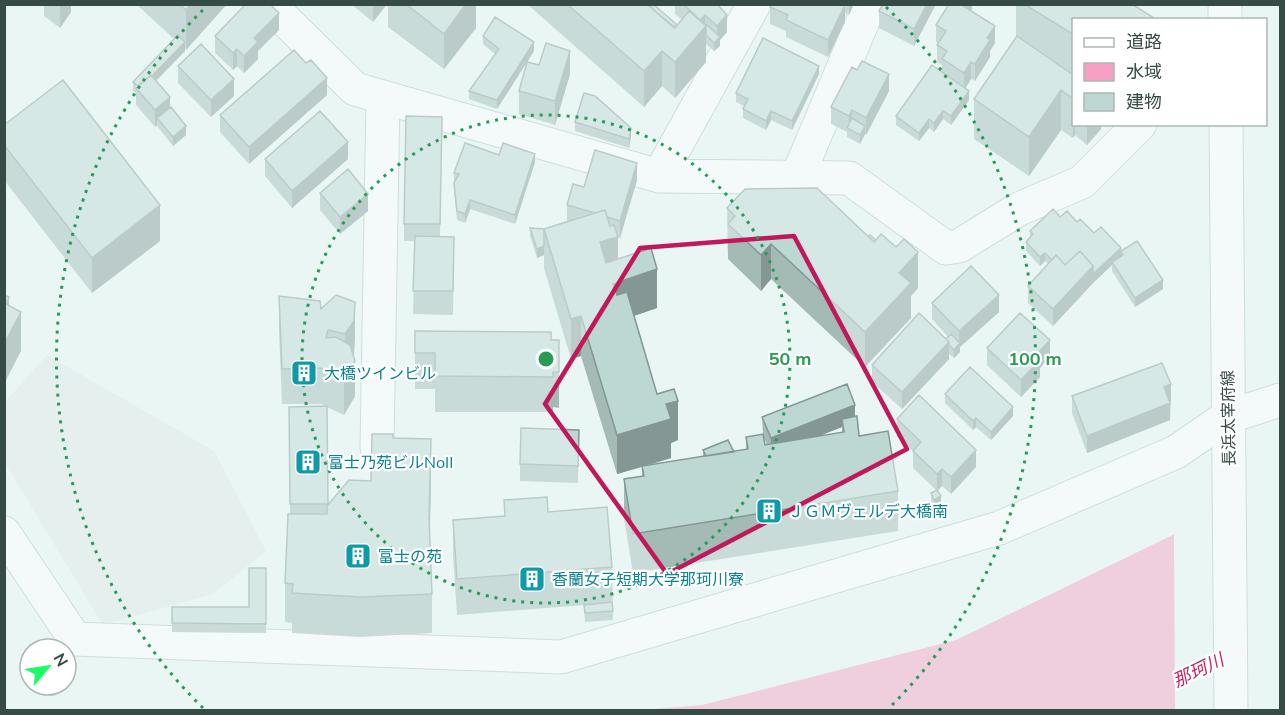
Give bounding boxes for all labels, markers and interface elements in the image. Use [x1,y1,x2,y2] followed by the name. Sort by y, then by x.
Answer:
[1072,18,1267,126] legend
[1126,30,1162,53] text: 道路
[1126,60,1162,83] text: 水域
[1126,90,1162,113] text: 建物
[769,347,811,370] text: 50 m
[1008,347,1062,370] text: 100 m
[536,349,556,369] centre of rings
[289,358,319,388] building icon: 大橋ツインビル
[324,363,436,383] place label: 大橋ツインビル
[1217,370,1239,466] street label: 長浜太宰府線
[293,447,323,477] building icon: 富士乃苑ビルNoII
[328,452,453,472] place label: 富士乃苑ビルNoII
[754,496,784,526] building icon: ＪＧＭヴェルデ大橋南
[788,501,948,521] place label: ＪＧＭヴェルデ大橋南
[343,541,373,571] building icon: 富士の苑
[378,546,442,566] place label: 富士の苑
[517,564,547,594] building icon: 香蘭女子短期大学那珂川寮
[552,569,744,589] place label: 香蘭女子短期大学那珂川寮
[18,637,78,697] north arrow
[1169,647,1229,692] water label: 那珂川
[49,650,73,670] text: N

